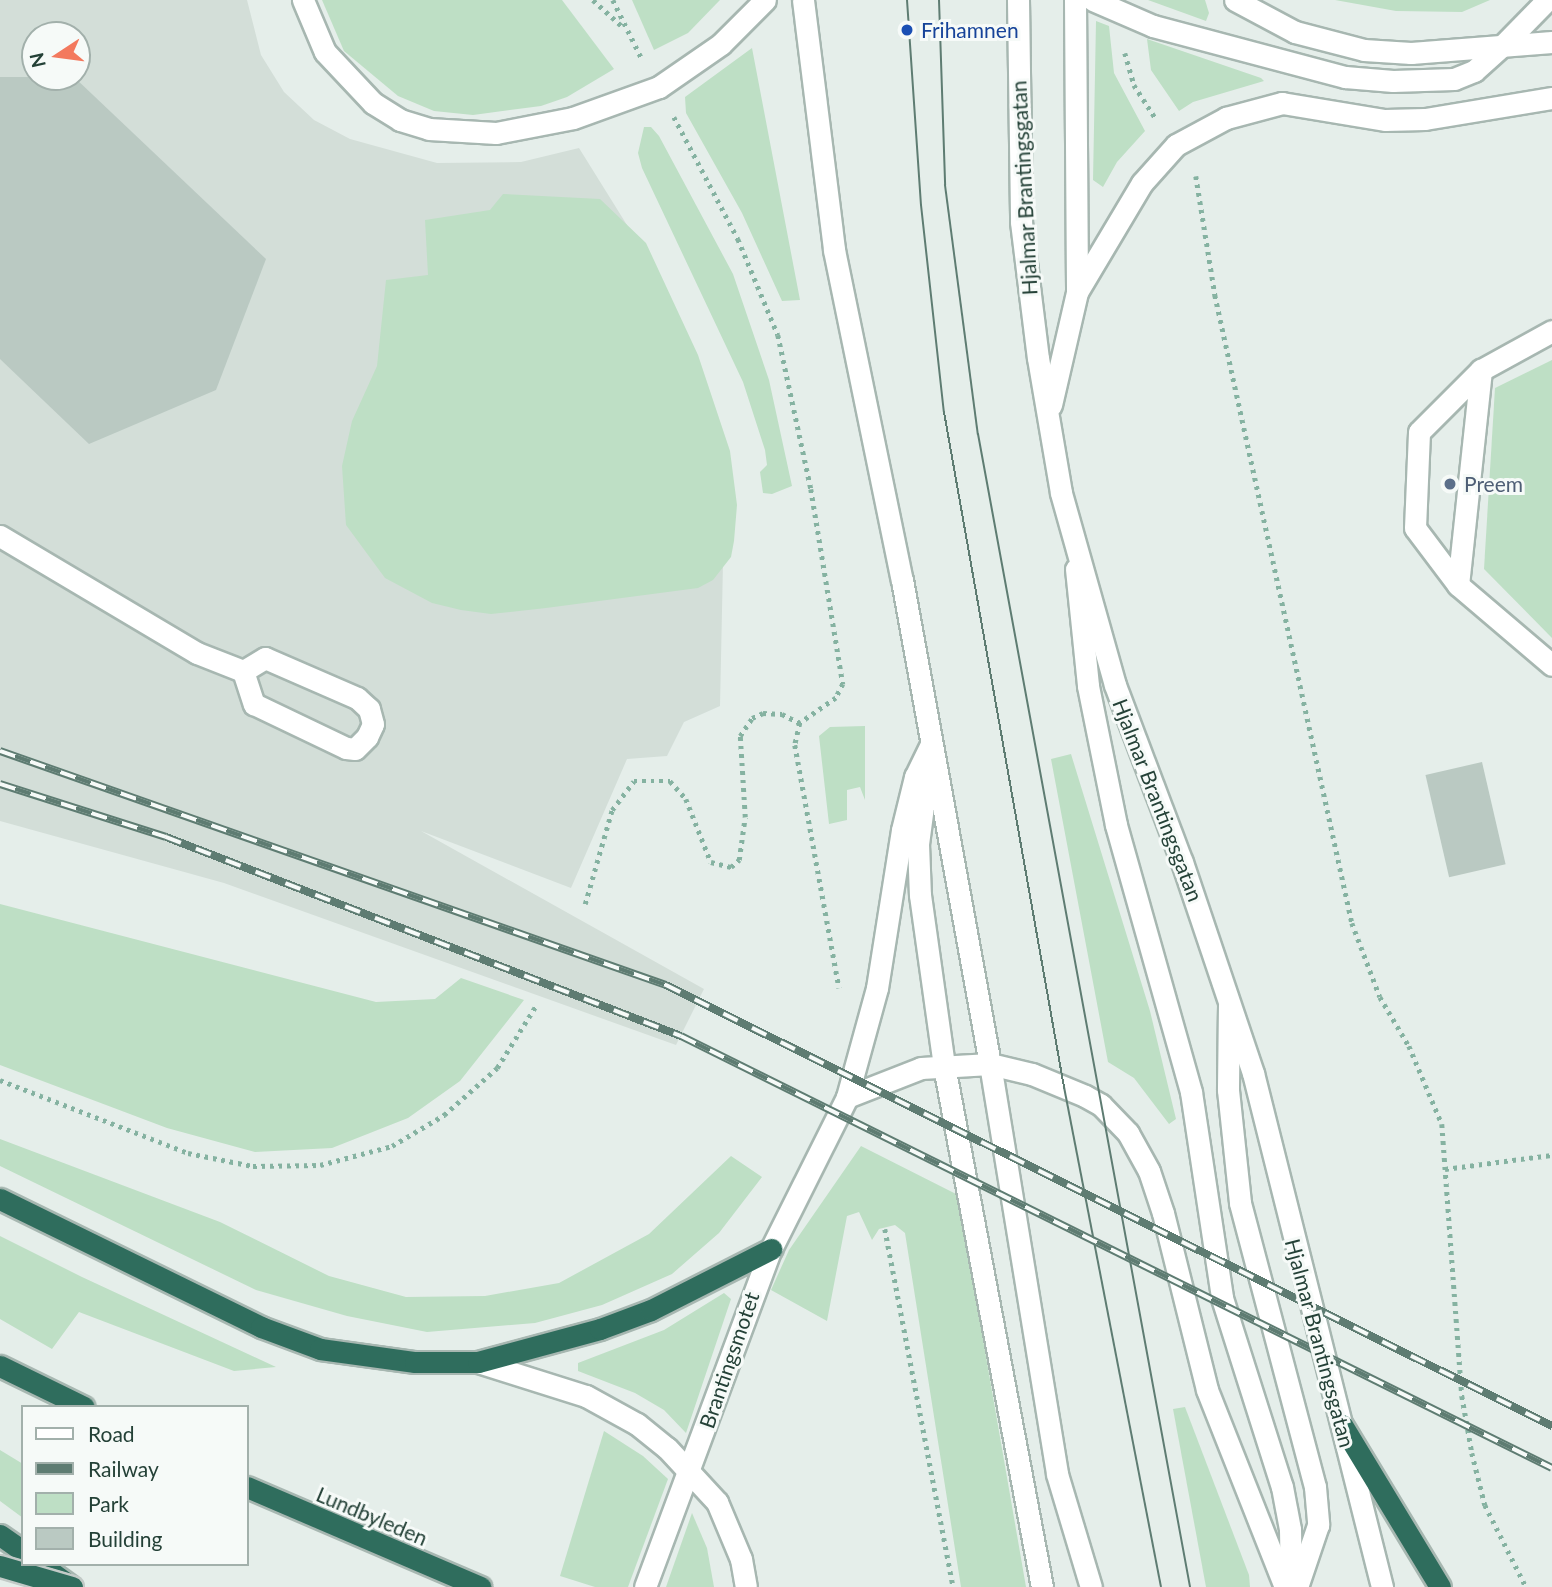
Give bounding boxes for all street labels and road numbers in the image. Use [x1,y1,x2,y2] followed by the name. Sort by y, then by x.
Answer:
[1006,80,1042,296] street label: Hjalmar Brantingsgatan
[1108,695,1208,905] street label: Hjalmar Brantingsgatan
[1280,1236,1360,1450] street label: Hjalmar Brantingsgatan
[694,1289,764,1431] street label: Brantingsmotet
[313,1481,431,1551] street label: Lundbyleden

